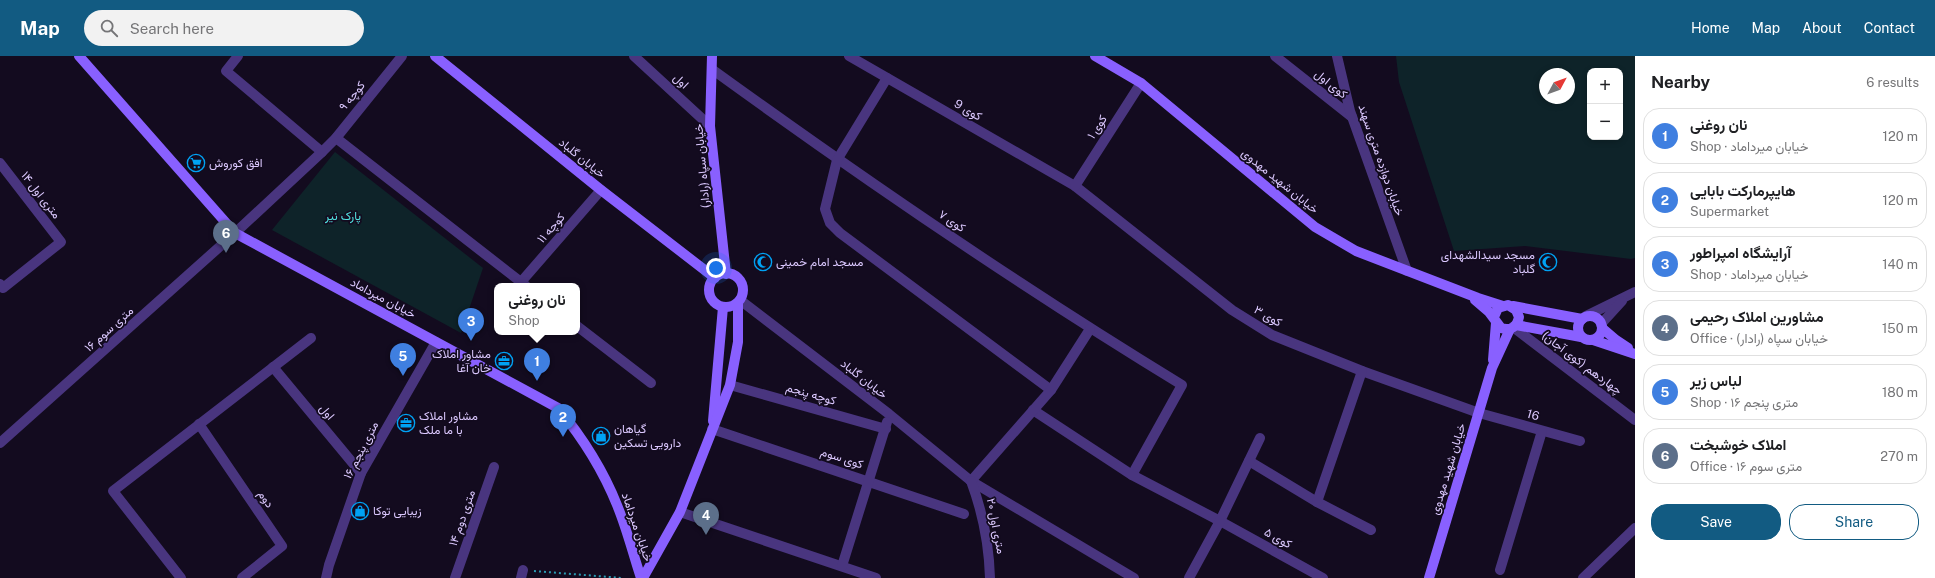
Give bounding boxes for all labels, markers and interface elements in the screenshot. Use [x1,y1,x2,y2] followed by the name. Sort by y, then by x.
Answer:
[84,10,364,46] search box
[20,17,60,39] text: Map
[98,17,120,39] icon: search
[130,20,214,37] text: Search here
[1691,20,1730,36] text: Home
[1752,20,1780,36] text: Map
[1802,20,1842,36] text: About
[1864,20,1915,36] text: Contact
[1311,67,1350,102] street label: کوی اول
[1539,68,1575,104] north arrow
[1587,68,1623,140] map controls
[1587,68,1623,104] button: +
[670,70,692,92] street label: اول
[1651,72,1710,92] text: Nearby
[1866,75,1919,90] text: 6 results
[336,79,369,114] street label: کوچه ۹
[951,97,984,124] street label: کوی 9
[1354,102,1407,218] street label: خیابان دوازده متری سهند
[1587,104,1623,140] button: −
[1084,112,1111,142] street label: کوی ۱
[1690,116,1747,133] text: نان روغنی
[691,123,714,209] street label: خیابان سپاه (رادار)
[1662,129,1668,144] text: 1
[1883,129,1918,144] text: 120 m
[556,135,608,181] street label: خیابان گلباد
[1690,139,1808,154] text: Shop · خیابان میرداماد
[1238,146,1321,217] street label: خیابان شهید مهدوی
[186,153,206,173] supermarket icon: افق کوروش
[209,156,263,171] place label: افق کوروش
[18,169,64,222] street label: ۱۴ متری اول
[1690,182,1795,199] text: هایپرمارکت بابایی
[1661,193,1669,208] text: 2
[1883,193,1918,208] text: 120 m
[1690,204,1769,219] text: Supermarket
[935,207,968,236] street label: کوی ۷
[324,209,361,224] park label: پارک نیر
[534,210,568,246] street label: کوچه ۱۱
[213,220,239,253] pin: 6
[1690,244,1791,261] text: آرایشگاه امپراطور
[1441,248,1535,276] place label: مسجد سیدالشهدای گلباد
[753,252,773,272] mosque icon: مسجد امام خمینی
[1538,252,1558,272] mosque icon: مسجد سیدالشهدای گلباد
[776,255,863,270] place label: مسجد امام خمینی
[1661,257,1669,272] text: 3
[1882,257,1918,272] text: 140 m
[706,258,726,278] your location
[1690,267,1808,282] text: Shop · خیابان میرداماد
[347,275,418,322] street label: خیابان میرداماد
[494,283,580,335] popup
[508,291,566,308] text: نان روغنی
[1251,302,1284,330] street label: کوی ۳
[82,303,137,355] street label: ۱۶ متری سوم
[458,308,484,341] pin: 3
[1690,308,1824,325] text: مشاورین املاک رحیمی
[508,313,540,328] text: Shop
[1661,321,1669,336] text: 4
[1882,321,1918,336] text: 150 m
[1539,328,1625,398] street label: چهاردهم (کوی آجان)
[1690,331,1828,346] text: Office · خیابان سپاه (رادار)
[390,343,416,376] pin: 5
[432,347,491,375] place label: مشاور املاک خان آغا
[524,348,550,381] pin: 1
[494,351,514,371] office icon: مشاور املاک خان آغا
[838,356,890,402] street label: خیابان گلباد
[1690,372,1742,389] text: لباس زیر
[784,380,838,409] street label: کوچه پنجم
[1661,385,1669,400] text: 5
[1882,385,1918,400] text: 180 m
[1690,395,1798,410] text: Shop · ۱۶ متری پنجم
[316,401,337,423] street label: اول
[550,404,576,437] pin: 2
[1525,407,1541,423] street label: 16
[419,409,478,437] place label: مشاور املاک با ما ملک
[396,413,416,433] office icon: مشاور املاک با ما ملک
[341,419,382,481] street label: ۱۶ متری پنجم
[614,422,681,451] place label: گیاهان دارویی تسکین
[1427,422,1470,517] street label: خیابان شهید مهدوی
[591,426,611,446] shop icon: گیاهان دارویی تسکین
[1690,436,1786,453] text: املاک خوشبخت
[819,445,865,472] street label: کوی سوم
[1661,449,1669,464] text: 6
[1880,449,1918,464] text: 270 m
[1690,459,1802,474] text: Office · ۱۶ متری سوم
[254,488,277,511] street label: دوم
[446,488,479,548] street label: ۱۴ متری دوم
[618,491,655,564] street label: خیابان میرداماد
[983,497,1008,555] street label: ۲۰ متری اول
[350,501,370,521] shop icon: زیبایی توکا
[693,502,719,535] pin: 4
[373,504,422,519] place label: زیبایی توکا
[1651,504,1781,540] button: Save
[1789,504,1919,540] button: Share
[1261,525,1294,552] street label: کوی ۵

